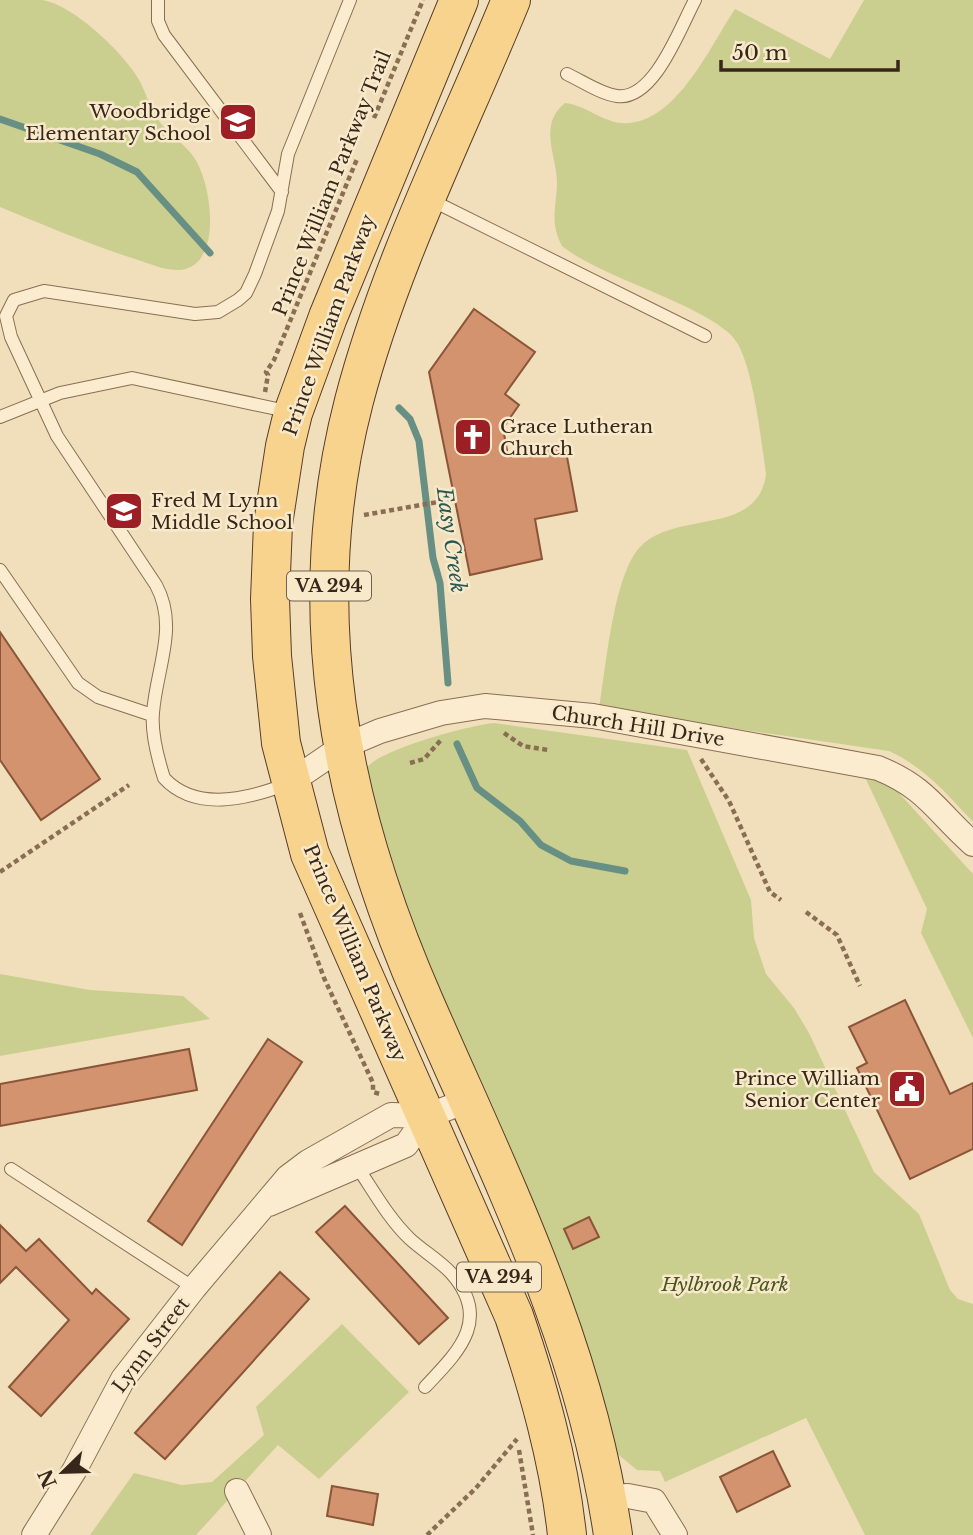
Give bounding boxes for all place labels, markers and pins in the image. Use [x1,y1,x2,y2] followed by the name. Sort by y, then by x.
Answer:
[25,100,211,145] place label: Woodbridge Elementary School
[217,101,259,143] school or university icon: Woodbridge Elementary School
[500,415,653,460] place label: Grace Lutheran Church
[452,416,494,458] church icon: Grace Lutheran Church
[151,489,293,534] place label: Fred M Lynn Middle School
[103,490,145,532] school or university icon: Fred M Lynn Middle School
[734,1067,880,1112] place label: Prince William Senior Center
[886,1068,928,1110] public building icon: Prince William Senior Center

